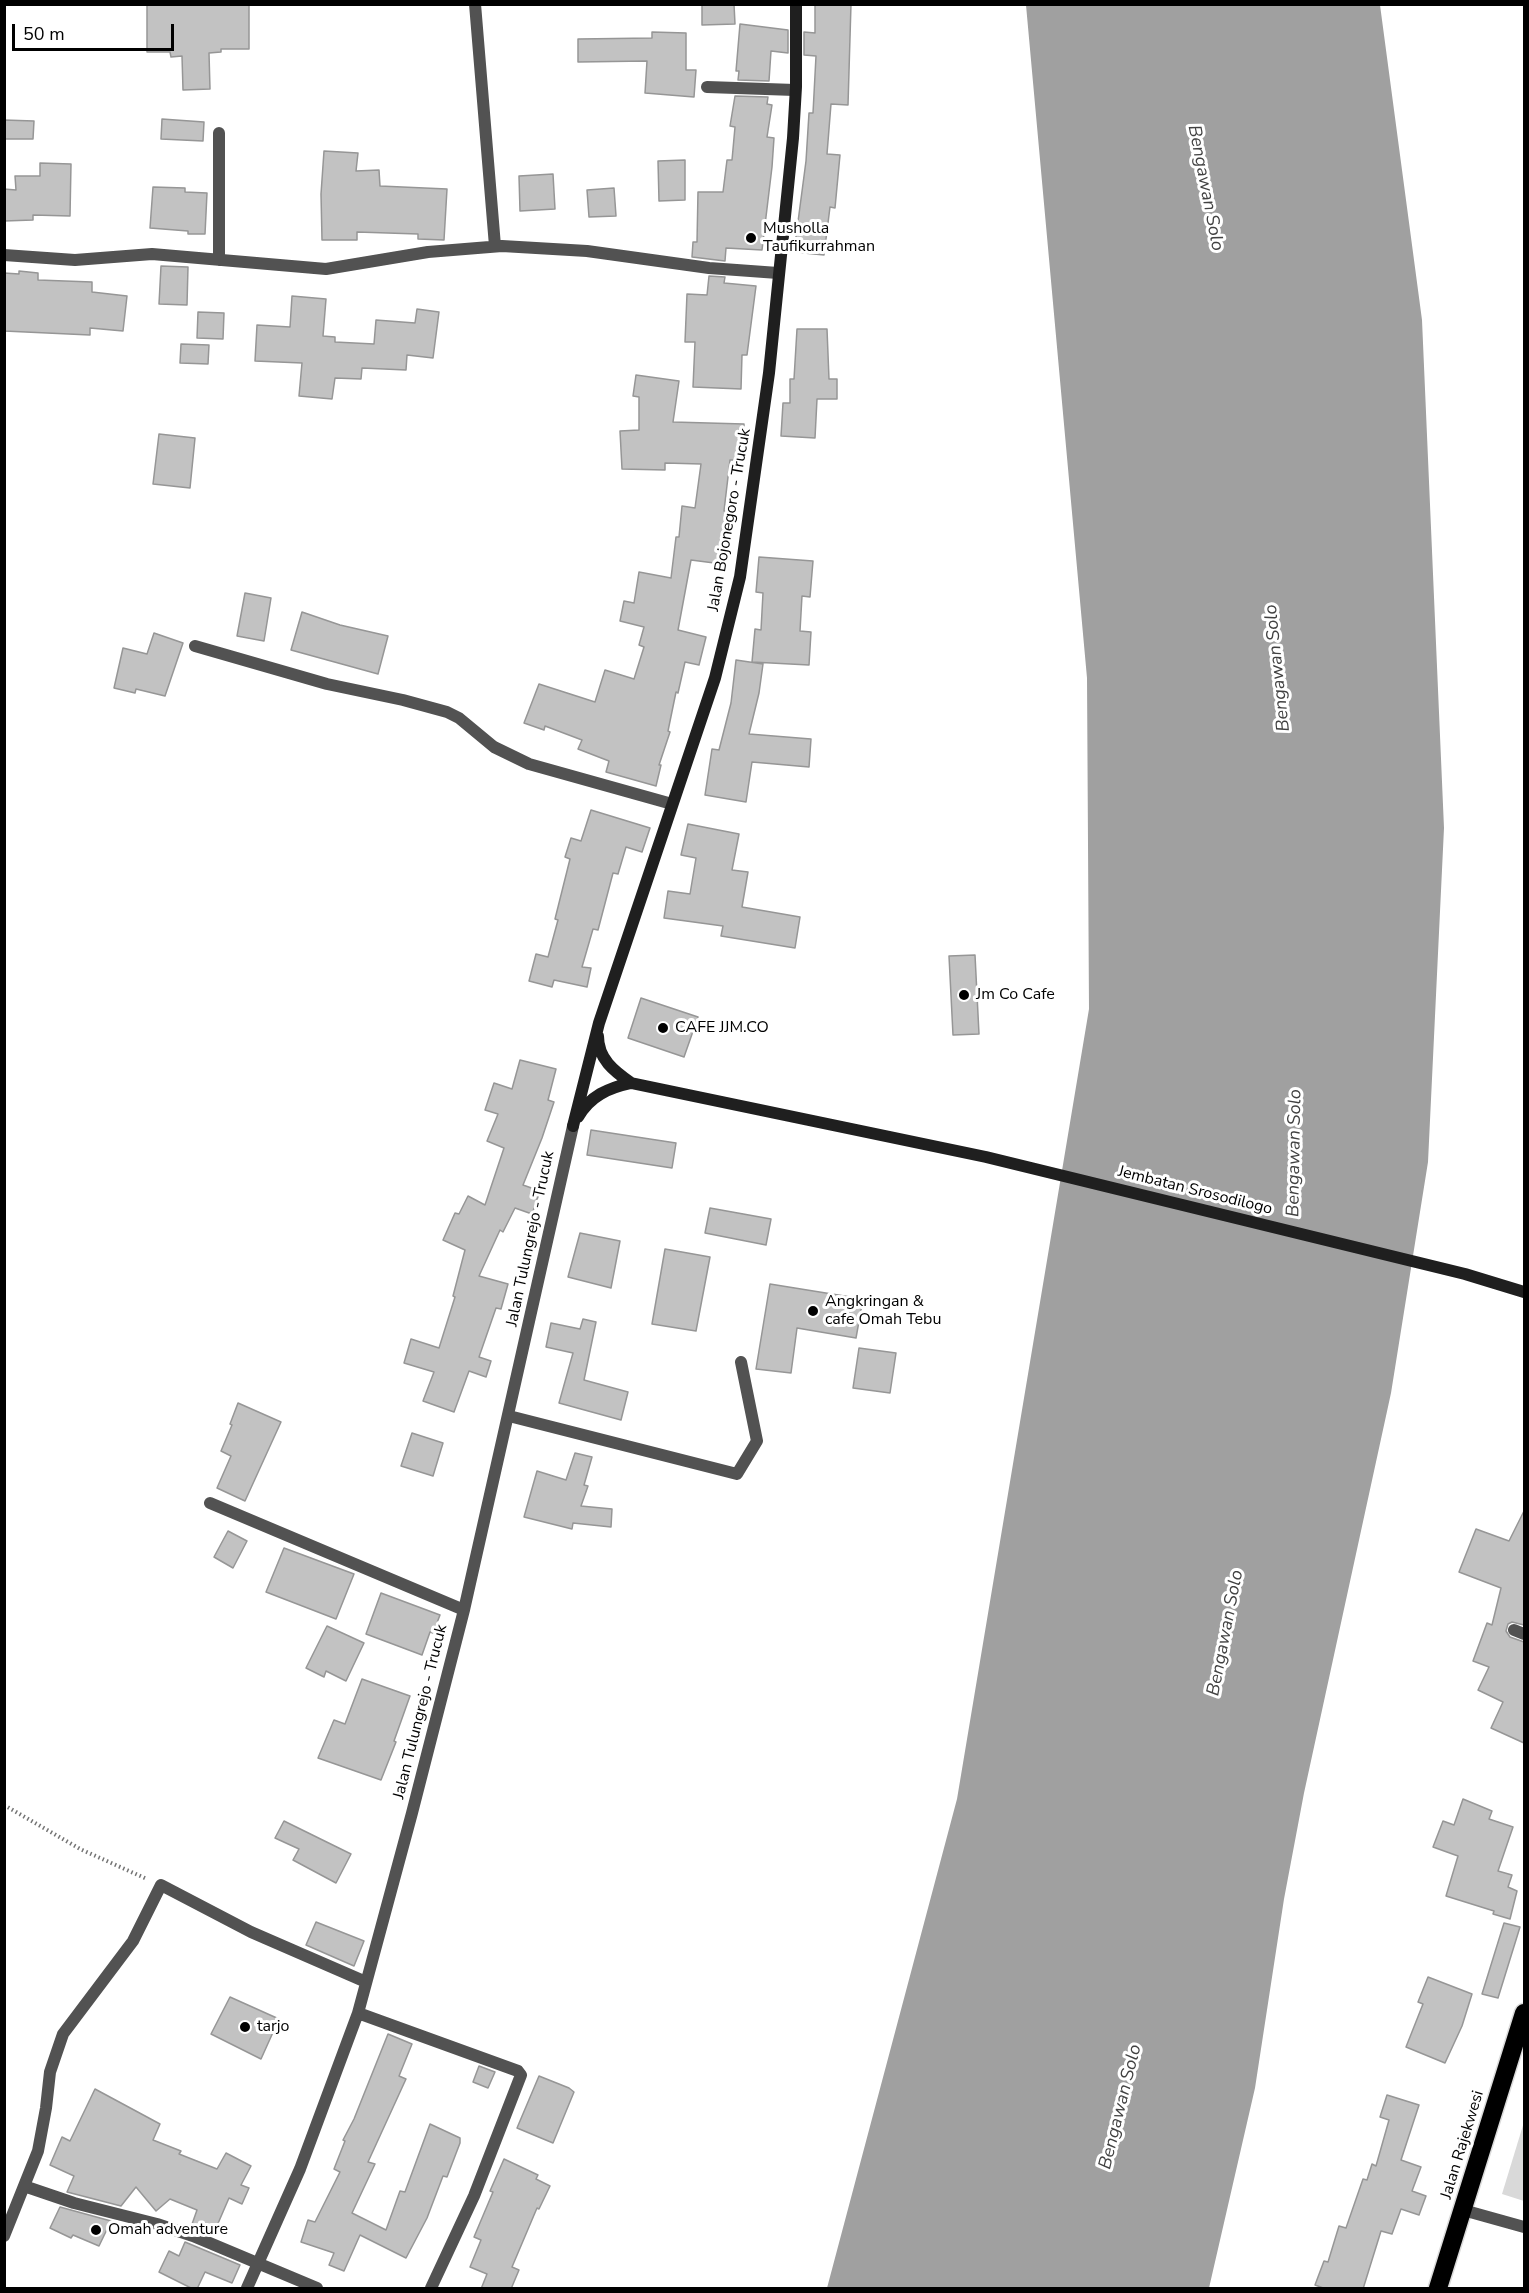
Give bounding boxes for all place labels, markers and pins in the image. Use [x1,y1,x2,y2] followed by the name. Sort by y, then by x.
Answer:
[763,219,875,257] place label: Musholla Taufikurrahman
[744,231,758,245] marker: Musholla Taufikurrahman
[976,985,1055,1005] place label: Jm Co Cafe
[957,988,971,1002] marker: Jm Co Cafe
[675,1018,769,1038] place label: CAFE JJM.CO
[656,1021,670,1035] marker: CAFE JJM.CO
[825,1292,941,1330] place label: Angkringan & cafe Omah Tebu
[806,1304,820,1318] marker: Angkringan & cafe Omah Tebu
[257,2017,289,2037] place label: tarjo
[238,2020,252,2034] marker: tarjo
[108,2220,228,2240] place label: Omah adventure
[89,2223,103,2237] marker: Omah adventure

